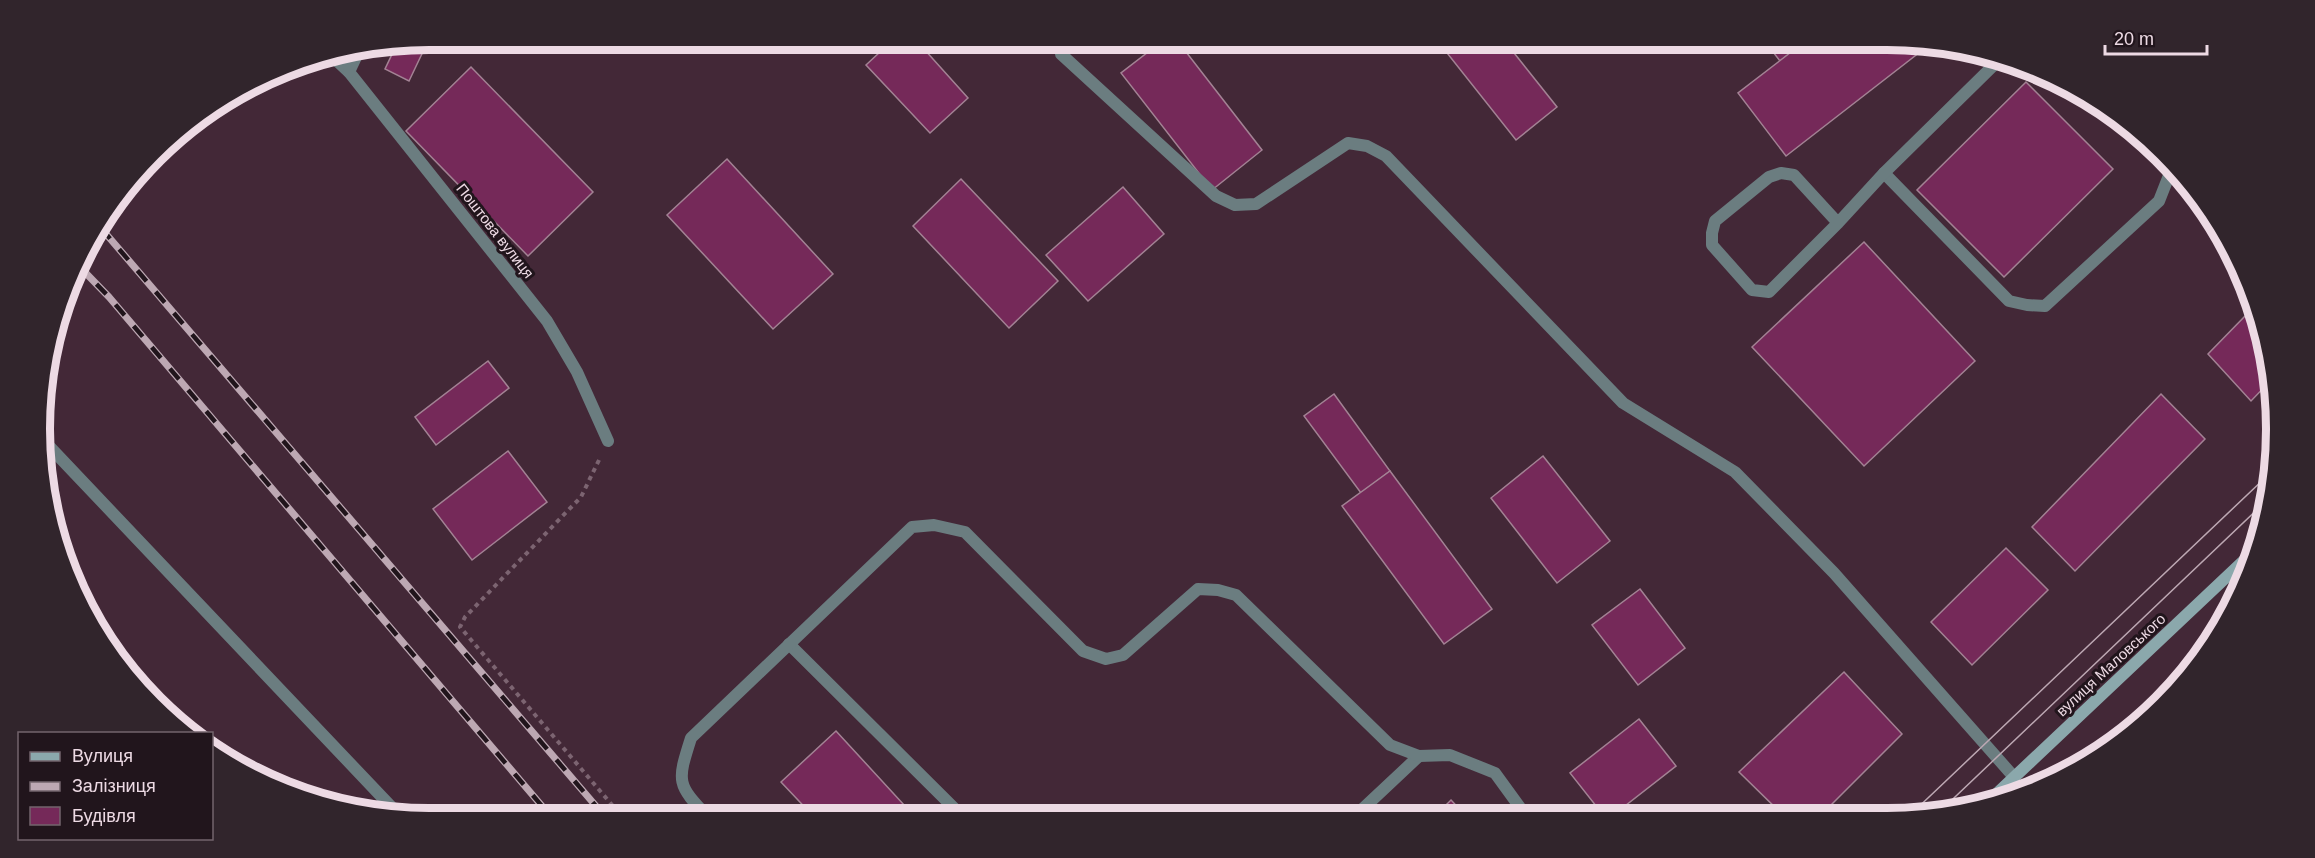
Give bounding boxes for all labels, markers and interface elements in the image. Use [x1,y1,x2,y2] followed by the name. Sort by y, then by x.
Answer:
[2105,18,2207,56] scale bar
[2114,29,2154,49] text: 20 m
[453,180,538,281] street label: Поштова вулиця
[2053,610,2169,720] street label: вулиця Маловського
[18,732,213,840] legend
[72,746,133,766] text: Вулиця
[72,776,156,796] text: Залізниця
[72,806,136,826] text: Будівля

